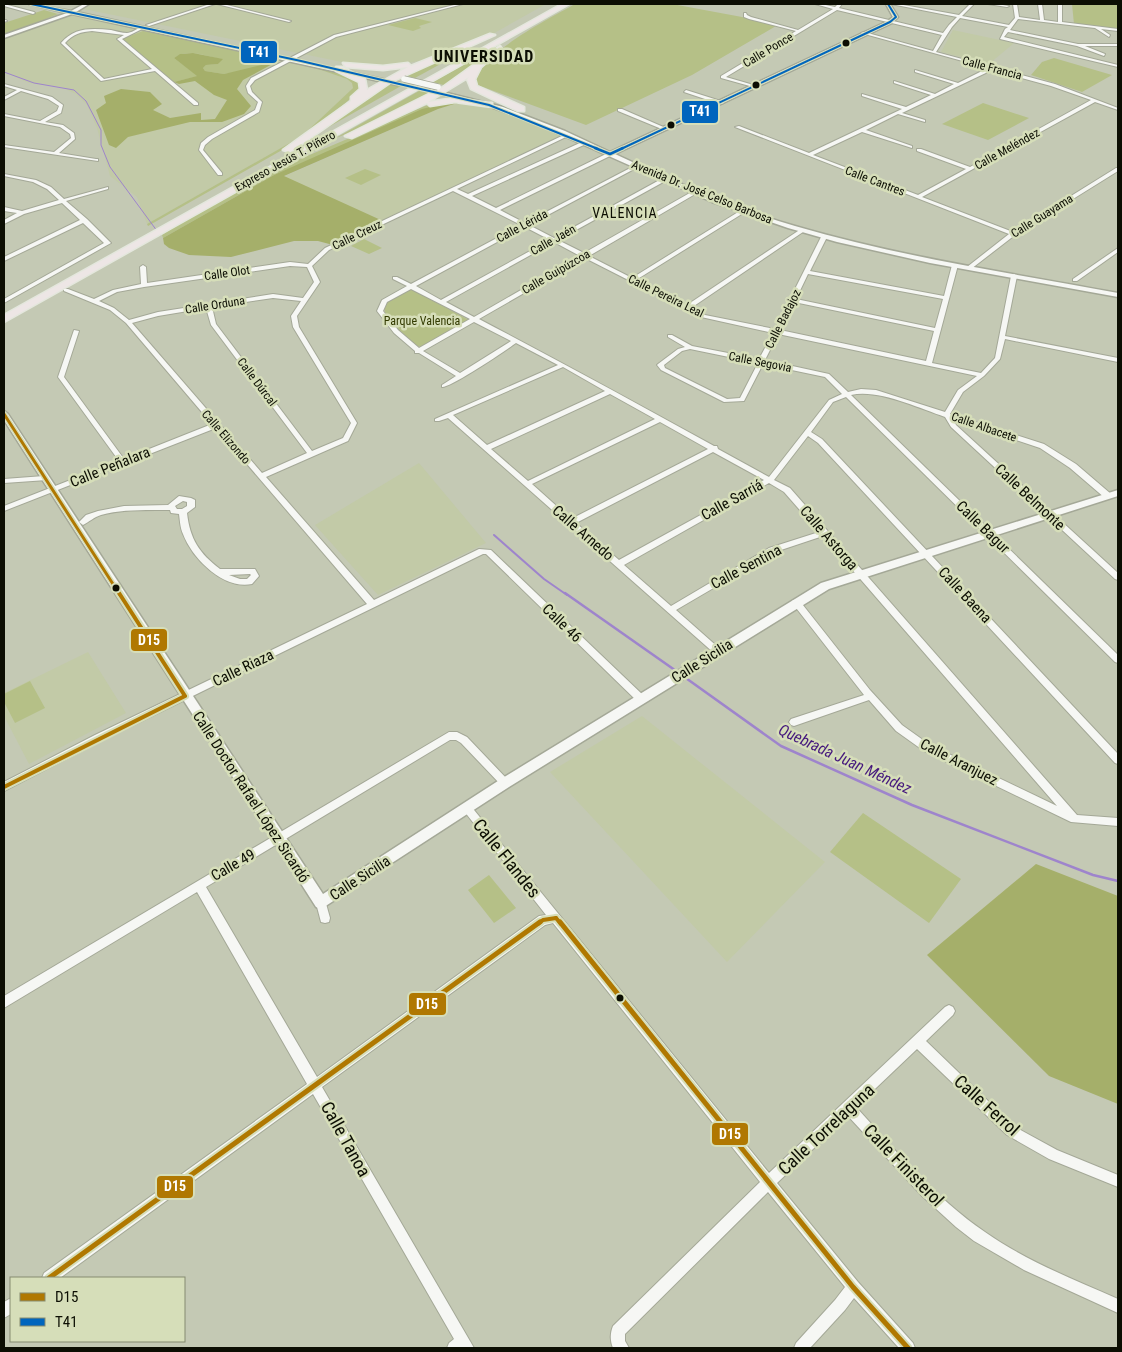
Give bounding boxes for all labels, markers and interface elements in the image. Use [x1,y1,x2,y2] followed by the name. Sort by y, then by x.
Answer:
[740,29,796,70] street label: Calle Ponce
[841,38,851,48] unlabelled marker
[240,40,278,64] line badge: T41
[248,44,270,60] text: T41
[434,47,534,66] district label: UNIVERSIDAD
[961,53,1024,83] street label: Calle Francia
[751,80,761,90] unlabelled marker
[681,100,719,124] line badge: T41
[689,103,711,119] text: T41
[666,120,676,130] unlabelled marker
[972,125,1042,173] street label: Calle Meléndez
[232,128,338,194] street label: Expreso Jesús T. Piñero
[630,157,775,227] street label: Avenida Dr. José Celso Barbosa
[843,163,907,199] street label: Calle Cantres
[1008,191,1076,241] street label: Calle Guayama
[592,205,658,221] district label: VALENCIA
[494,207,550,245] street label: Calle Lérida
[330,217,384,253] street label: Calle Creuz
[528,222,578,258] street label: Calle Jaén
[519,247,593,297] street label: Calle Guipúzcoa
[203,263,251,283] street label: Calle Olot
[626,272,706,320] street label: Calle Pereira Leal
[762,287,804,351] street label: Calle Badajoz
[184,293,246,317] street label: Calle Orduna
[384,314,461,328] park label: Parque Valencia
[727,349,793,375] street label: Calle Segovia
[234,355,280,409] street label: Calle Dúrcal
[199,407,253,467] street label: Calle Elizondo
[950,409,1019,445] street label: Calle Albacete
[67,443,153,491] street label: Calle Peñalara
[991,460,1069,534] street label: Calle Belmonte
[698,476,766,524] street label: Calle Sarriá
[952,497,1014,557] street label: Calle Bagur
[549,501,617,565] street label: Calle Arnedo
[796,502,862,574] street label: Calle Astorga
[708,541,784,593] street label: Calle Sentina
[935,563,995,627] street label: Calle Baena
[111,583,121,593] unlabelled marker
[539,600,585,646] street label: Calle 46
[130,628,168,652] line badge: D15
[138,632,160,648] text: D15
[668,635,736,687] street label: Calle Sicilia
[210,646,276,690] street label: Calle Riaza
[189,708,313,886] street label: Calle Doctor Rafael López Sicardó
[776,720,915,798] water label: Quebrada Juan Méndez
[917,735,1001,789] street label: Calle Aranjuez
[469,814,545,902] street label: Calle Flandes
[208,845,258,885] street label: Calle 49
[326,852,394,904] street label: Calle Sicilia
[408,992,447,1016] line badge: D15
[615,993,625,1003] unlabelled marker
[416,996,438,1012] text: D15
[950,1070,1024,1140] street label: Calle Ferrol
[774,1079,878,1179] street label: Calle Torrelaguna
[317,1098,375,1180] street label: Calle Tanoa
[860,1120,948,1210] street label: Calle Finisterol
[711,1122,749,1146] line badge: D15
[719,1126,741,1142] text: D15
[156,1175,194,1199] line badge: D15
[164,1178,186,1194] text: D15
[10,1277,185,1342] legend
[55,1288,78,1306] text: D15
[55,1313,78,1331] text: T41

